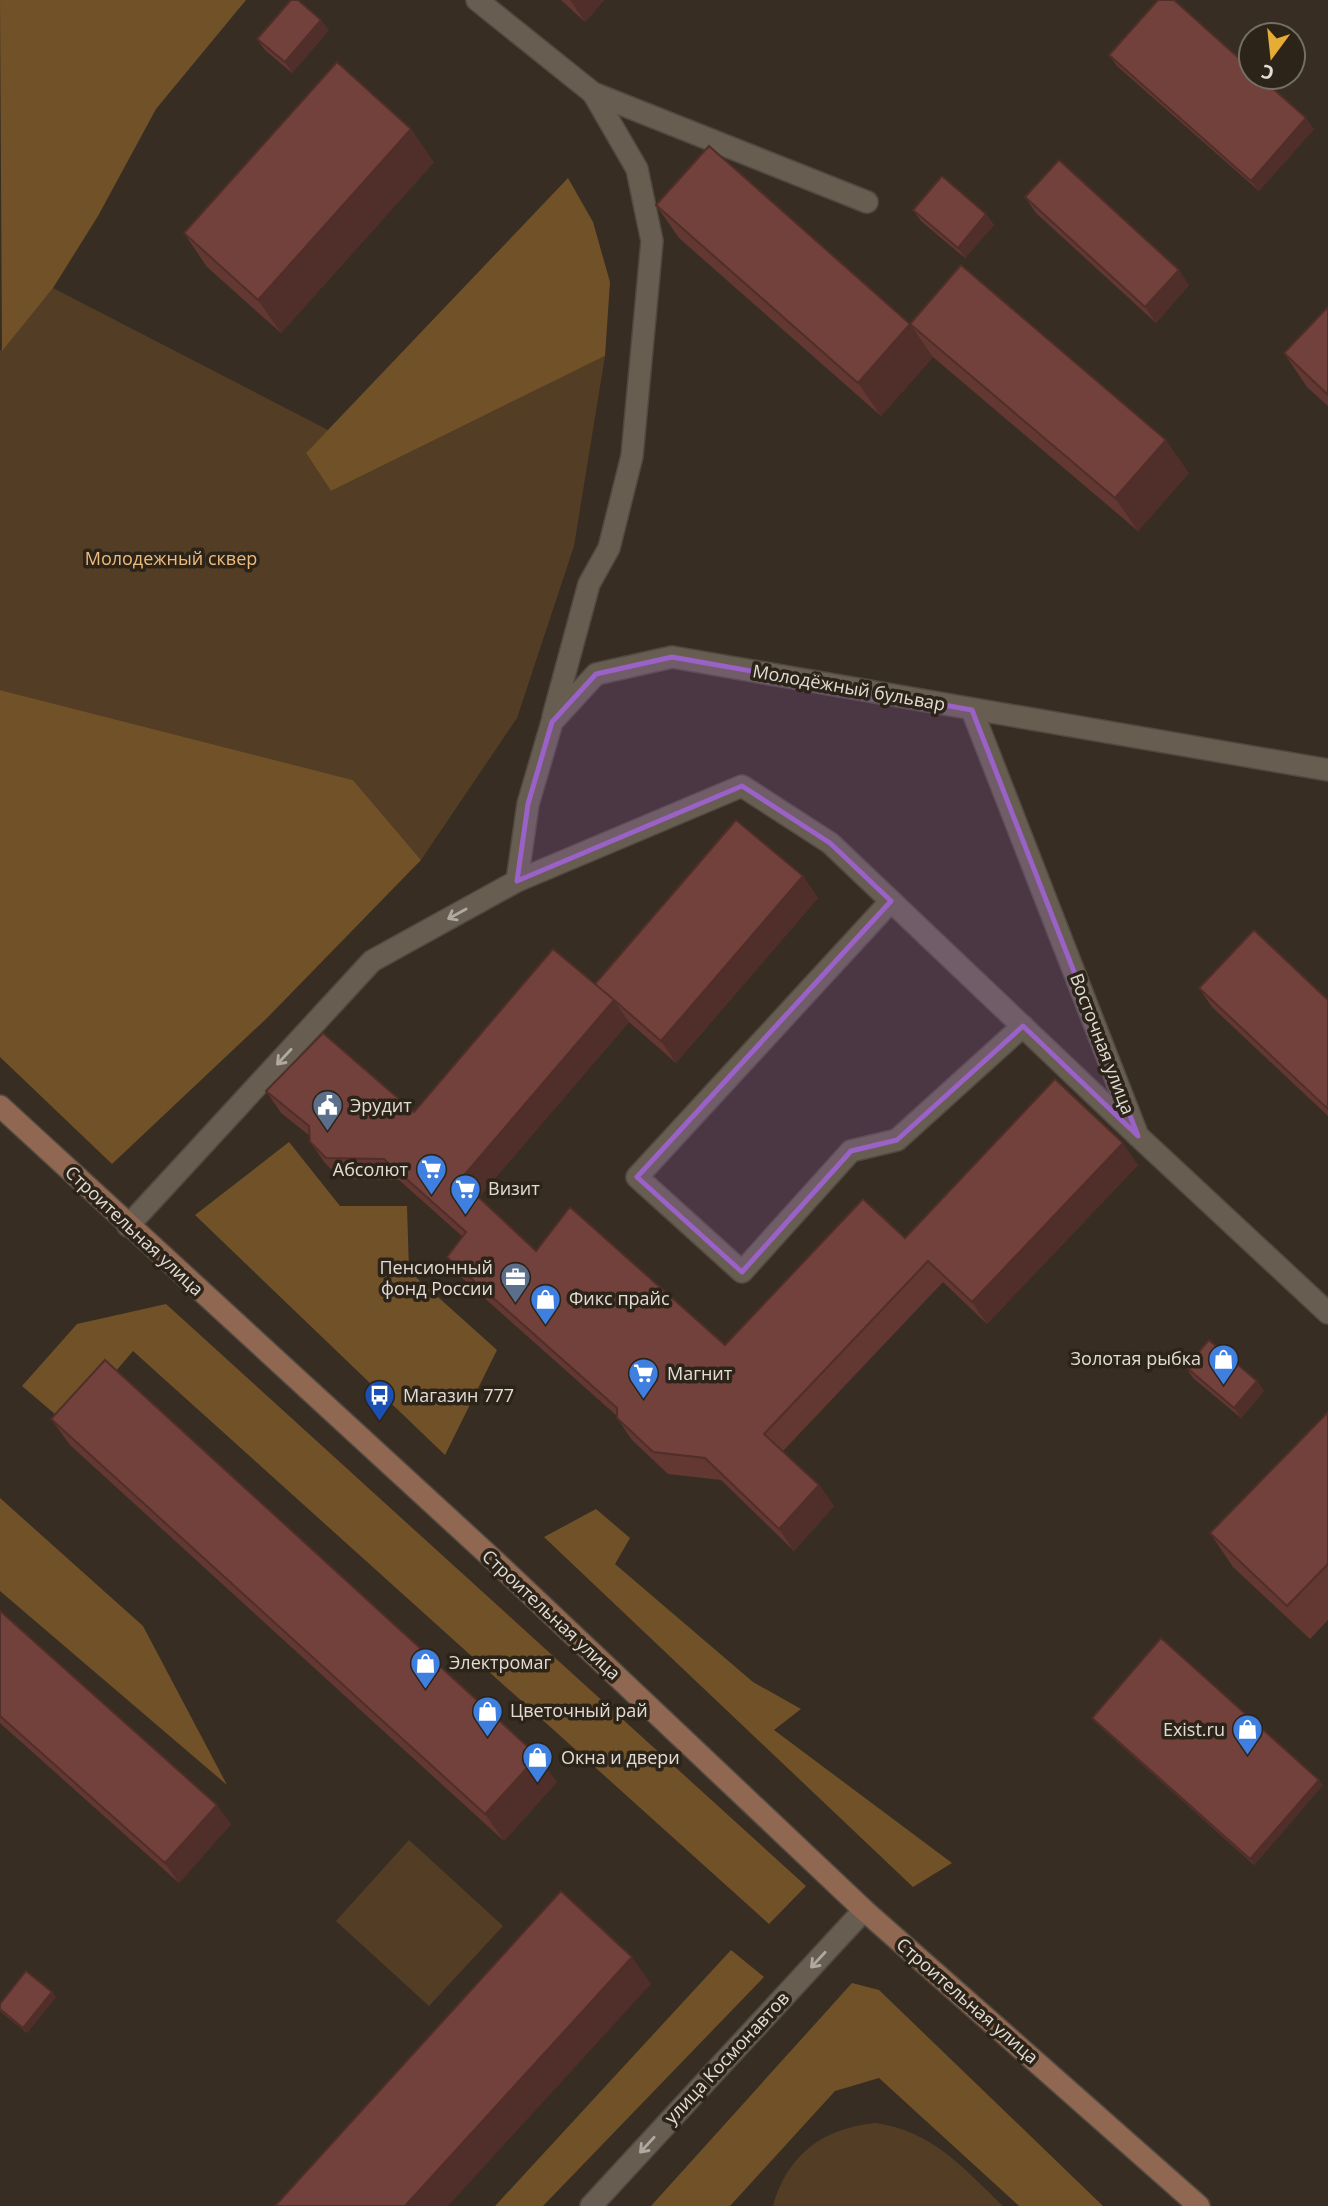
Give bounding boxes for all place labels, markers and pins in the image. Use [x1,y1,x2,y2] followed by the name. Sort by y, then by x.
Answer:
[310,1089,344,1133] public building icon: Эрудит
[350,1093,412,1117] place label: Эрудит
[414,1153,448,1197] supermarket icon: Абсолют
[333,1157,409,1181] place label: Абсолют
[448,1172,482,1216] supermarket icon: Визит
[488,1176,540,1200] place label: Визит
[379,1255,493,1300] place label: Пенсионный фонд России
[499,1261,533,1305] office icon: Пенсионный фонд России
[529,1282,563,1326] shop icon: Фикс прайс
[569,1286,670,1310] place label: Фикс прайс
[1207,1342,1241,1386] shop icon: Золотая рыбка
[1071,1346,1201,1370] place label: Золотая рыбка
[627,1357,661,1401] supermarket icon: Магнит
[667,1361,733,1385] place label: Магнит
[363,1379,397,1423] bus stop icon: Магазин 777
[403,1383,514,1407] place label: Магазин 777
[409,1646,443,1690] shop icon: Электромаг
[449,1650,552,1674] place label: Электромаг
[470,1694,504,1738] shop icon: Цветочный рай
[510,1698,648,1722] place label: Цветочный рай
[1231,1713,1265,1757] shop icon: Exist.ru
[1163,1717,1225,1741] place label: Exist.ru
[521,1741,555,1785] shop icon: Окна и двери
[561,1745,680,1769] place label: Окна и двери

